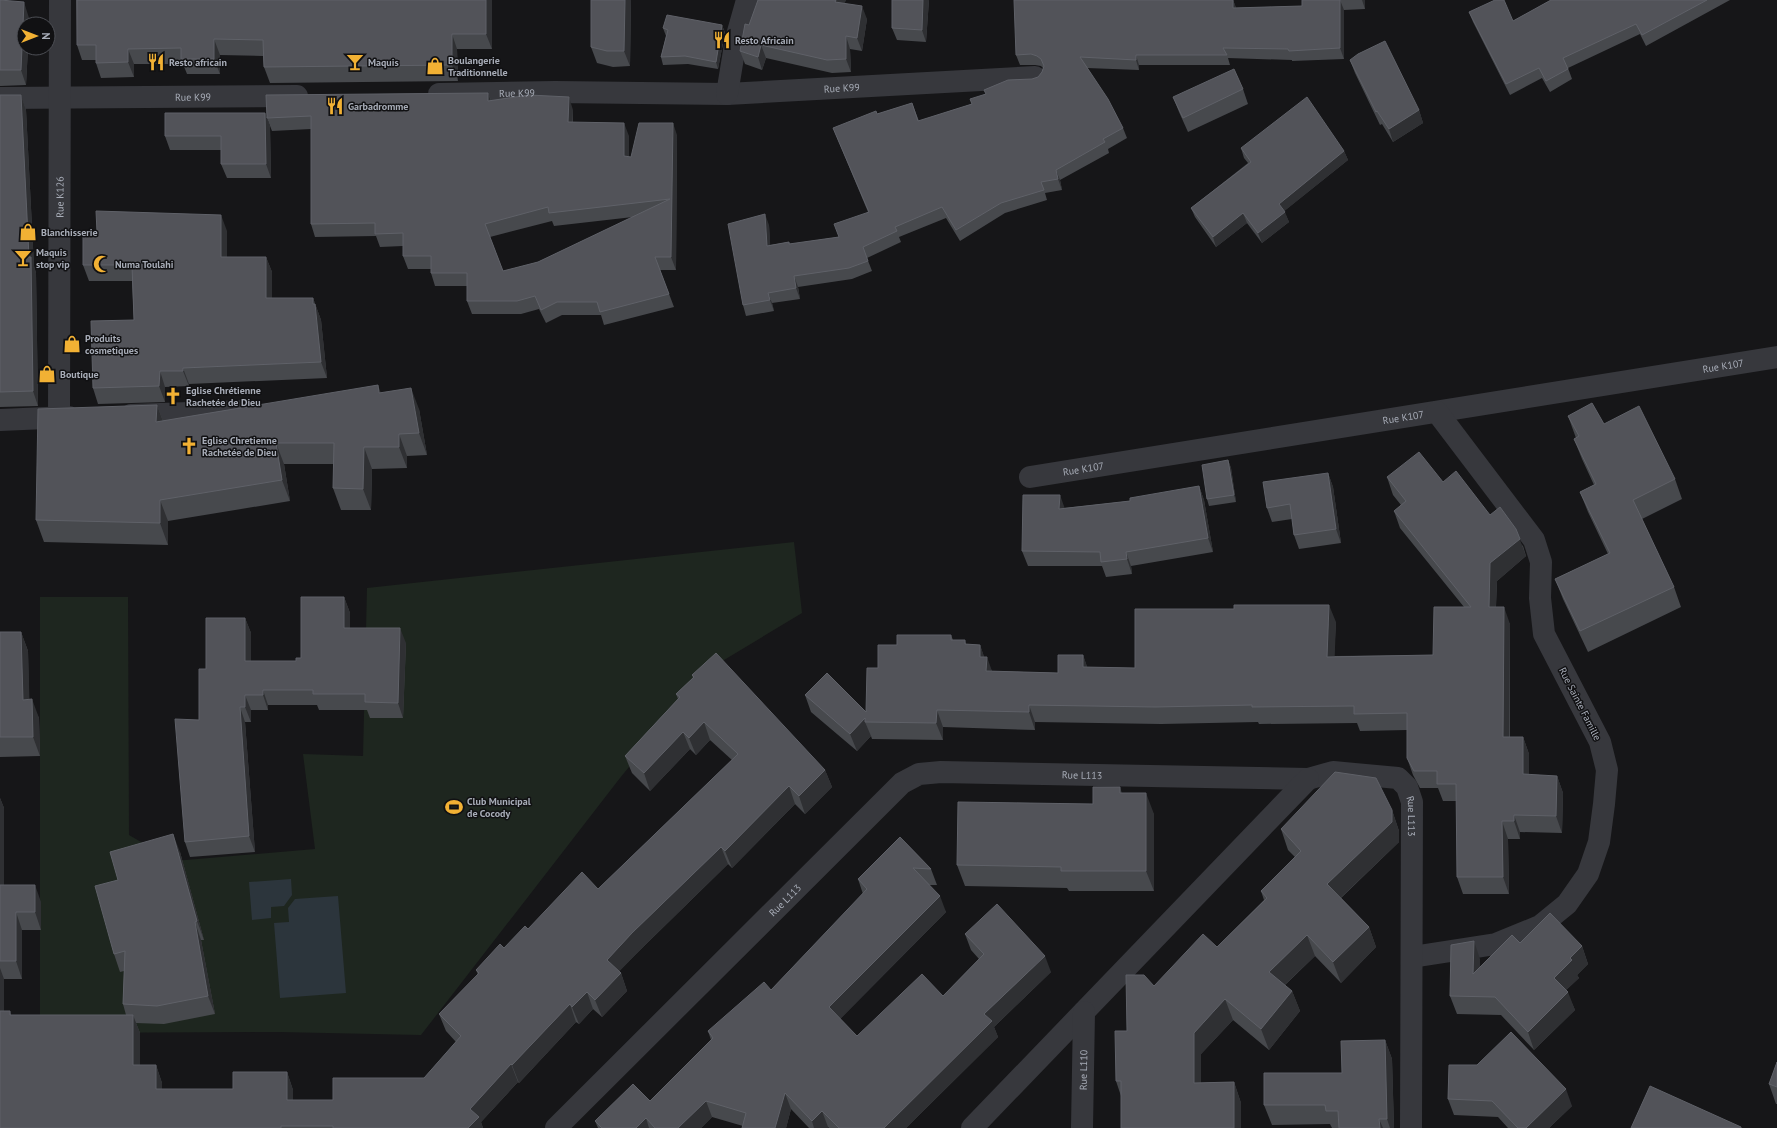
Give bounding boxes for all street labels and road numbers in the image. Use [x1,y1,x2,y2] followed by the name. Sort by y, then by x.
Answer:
[823,80,860,95] street label: Rue K99
[499,86,535,99] street label: Rue K99
[175,90,211,103] street label: Rue K99
[53,176,66,218] street label: Rue K126
[1702,356,1745,375] street label: Rue K107
[1382,407,1425,427] street label: Rue K107
[1062,459,1105,478] street label: Rue K107
[1556,665,1604,743] street label: Rue Sainte Famille
[1062,768,1102,782] street label: Rue L113
[1404,794,1419,837] street label: Rue L113
[766,881,804,919] street label: Rue L113
[1076,1049,1090,1090] street label: Rue L110

